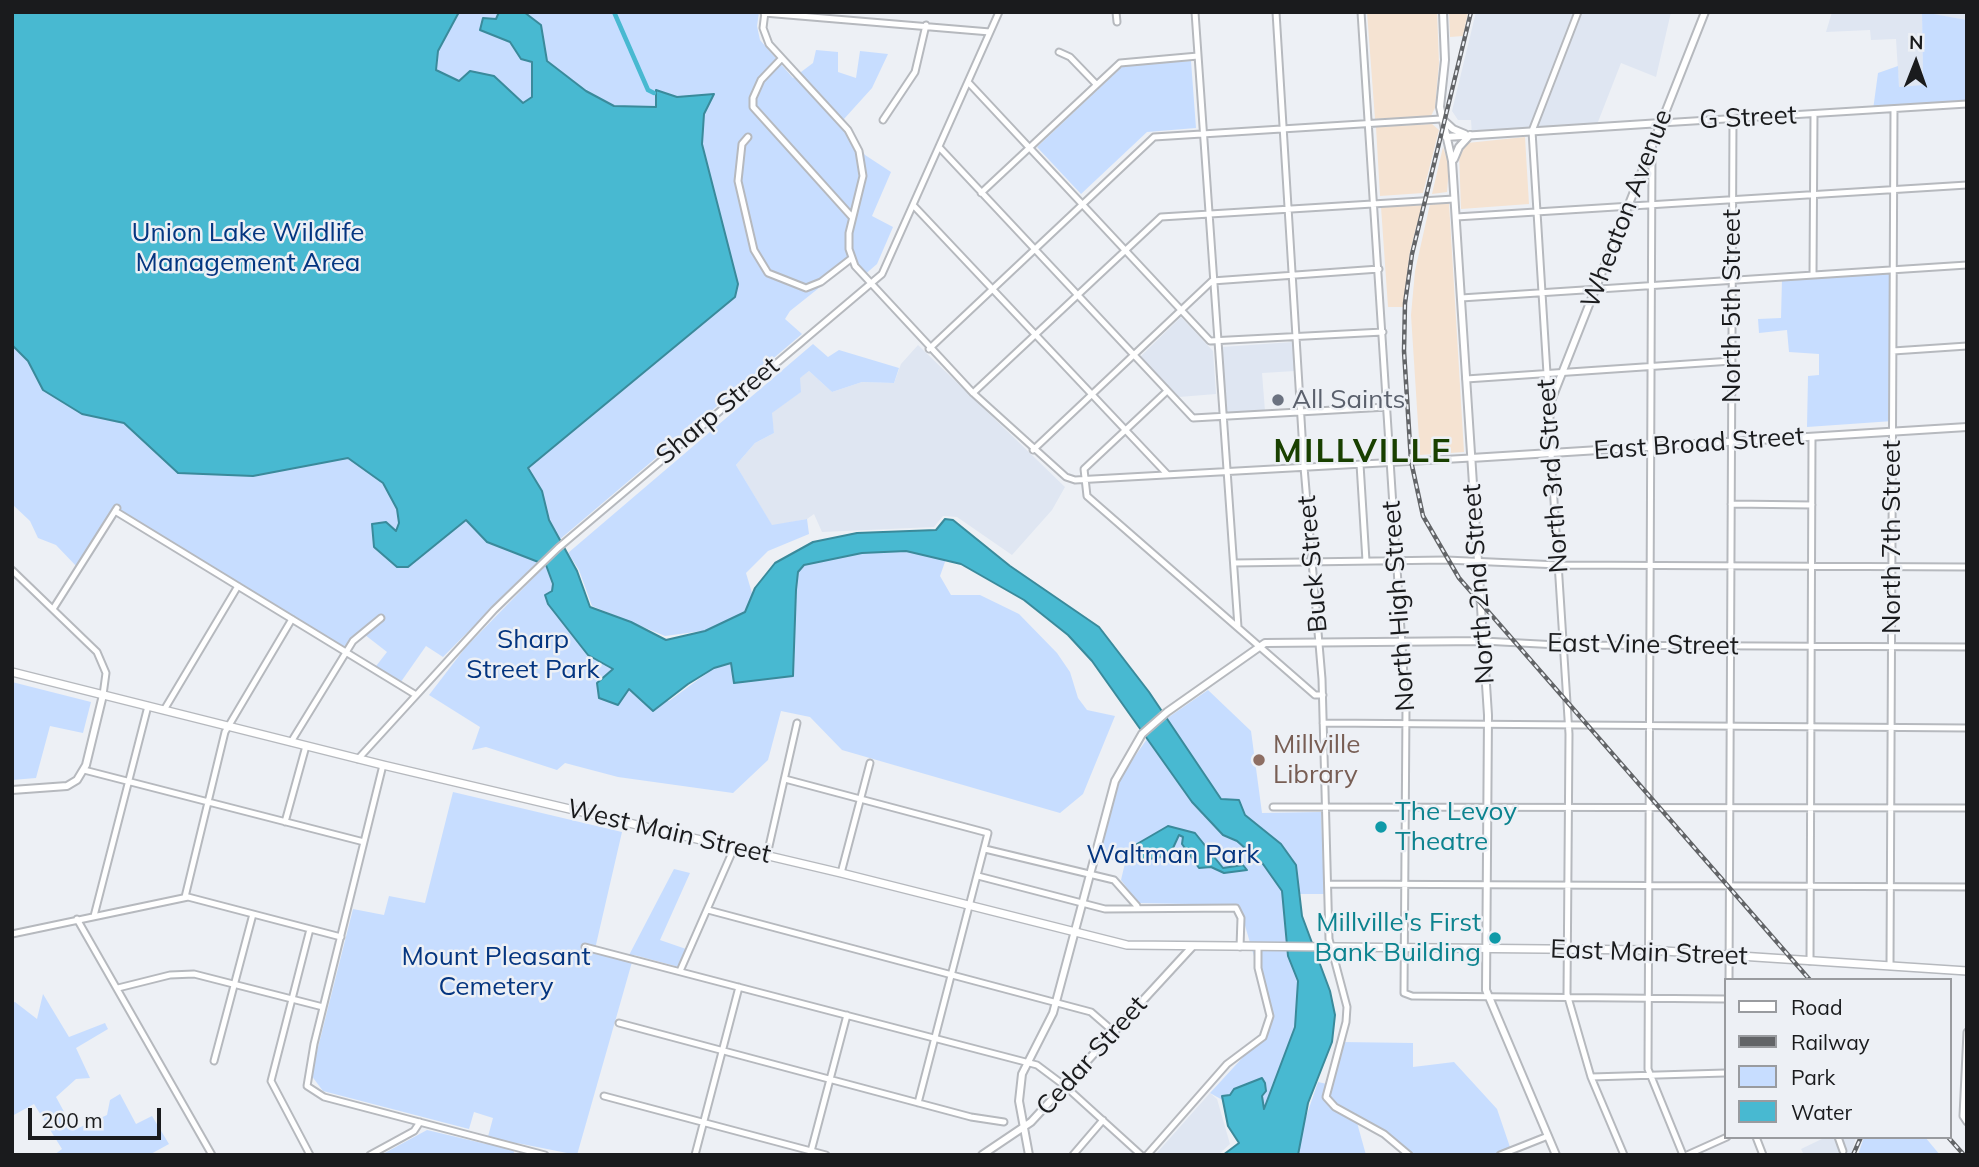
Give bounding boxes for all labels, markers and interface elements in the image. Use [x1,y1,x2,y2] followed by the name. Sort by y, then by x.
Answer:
[1881,28,1951,98] north arrow
[1909,30,1924,54] text: N
[1698,100,1798,136] street label: G Street
[1575,105,1679,313] street label: Wheaton Avenue
[1716,209,1748,403] street label: North 5th Street
[132,217,364,278] park label: Union Lake Wildlife Management Area
[650,351,786,471] street label: Sharp Street
[1531,378,1575,574] street label: North 3rd Street
[1292,384,1405,416] place label: All Saints
[1270,392,1286,408] marker: All Saints
[1593,421,1805,467] street label: East Broad Street
[1274,432,1452,472] district label: MILLVILLE
[1876,440,1908,634] street label: North 7th Street
[1456,483,1502,685] street label: North 2nd Street
[1291,494,1335,634] street label: Buck Street
[1376,500,1422,712] street label: North High Street
[466,624,600,686] park label: Sharp Street Park
[1547,628,1739,662] street label: East Vine Street
[1273,729,1360,790] place label: Millville Library
[1251,752,1267,768] marker: Millville Library
[564,793,774,871] street label: West Main Street
[1395,796,1517,858] place label: The Levoy Theatre
[1373,819,1389,835] marker: The Levoy Theatre
[1086,839,1260,871] park label: Waltman Park
[1315,907,1481,968] place label: Millville's First Bank Building
[1487,930,1503,946] marker: Millville's First Bank Building
[1550,934,1748,972] street label: East Main Street
[402,941,590,1002] park label: Mount Pleasant Cemetery
[1724,978,1951,1139] legend
[1030,990,1154,1122] street label: Cedar Street
[1791,994,1842,1020] text: Road
[1791,1029,1870,1055] text: Railway
[1791,1064,1835,1090] text: Park
[32,1094,164,1138] scale bar
[1791,1099,1852,1125] text: Water
[41,1107,103,1133] text: 200 m

